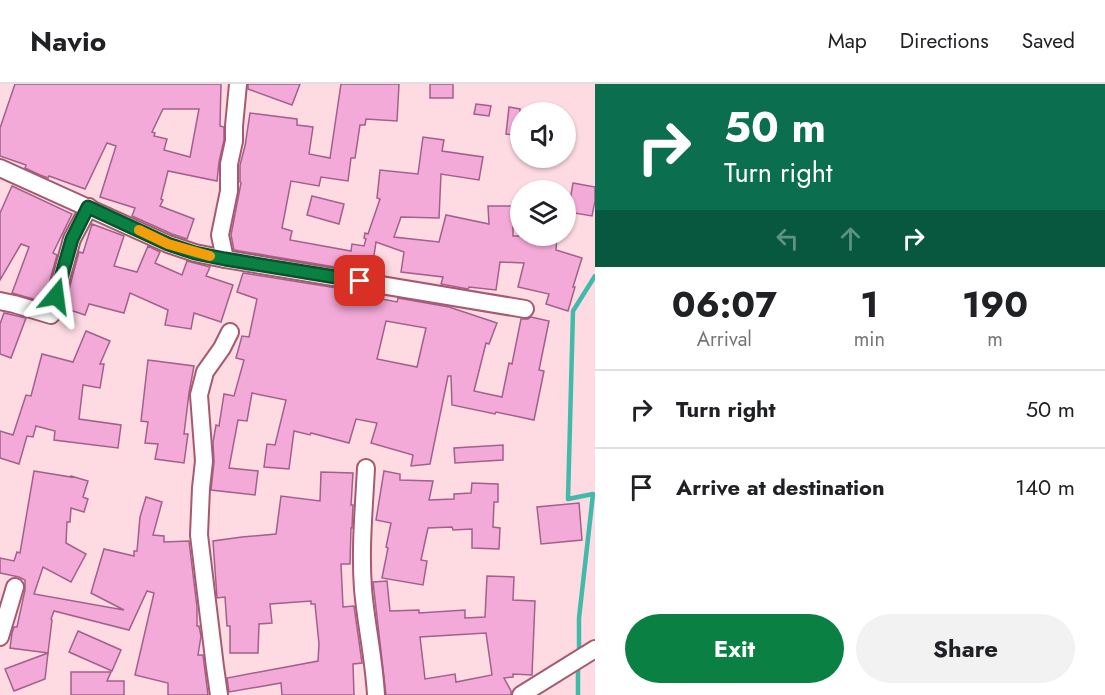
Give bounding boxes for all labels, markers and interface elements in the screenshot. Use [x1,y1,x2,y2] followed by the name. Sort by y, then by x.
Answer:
[30,21,106,62] text: Navio
[828,26,867,56] text: Map
[900,26,989,56] text: Directions
[1022,26,1075,56] text: Saved
[724,97,826,158] text: 50 m
[510,102,576,246] map controls
[510,102,576,168] button: sound
[625,108,703,186] icon: right
[724,153,832,192] text: Turn right
[510,180,576,246] button: layers
[771,222,804,255] icon: left
[834,222,867,255] icon: ahead
[897,222,930,255] icon: right
[334,255,385,306] pin
[24,264,88,328] position arrow
[343,264,376,297] icon: arrive
[672,278,777,330] text: 06:07
[860,278,879,330] text: 1
[962,278,1028,330] text: 190
[697,325,752,354] text: Arrival
[854,325,885,354] text: min
[987,325,1003,354] text: m
[625,393,658,426] icon: right
[676,393,776,425] text: Turn right
[1026,393,1075,425] text: 50 m
[625,471,658,504] icon: arrive
[676,471,885,503] text: Arrive at destination
[1015,471,1075,503] text: 140 m
[625,614,844,683] button: Exit
[856,614,1075,683] button: Share

